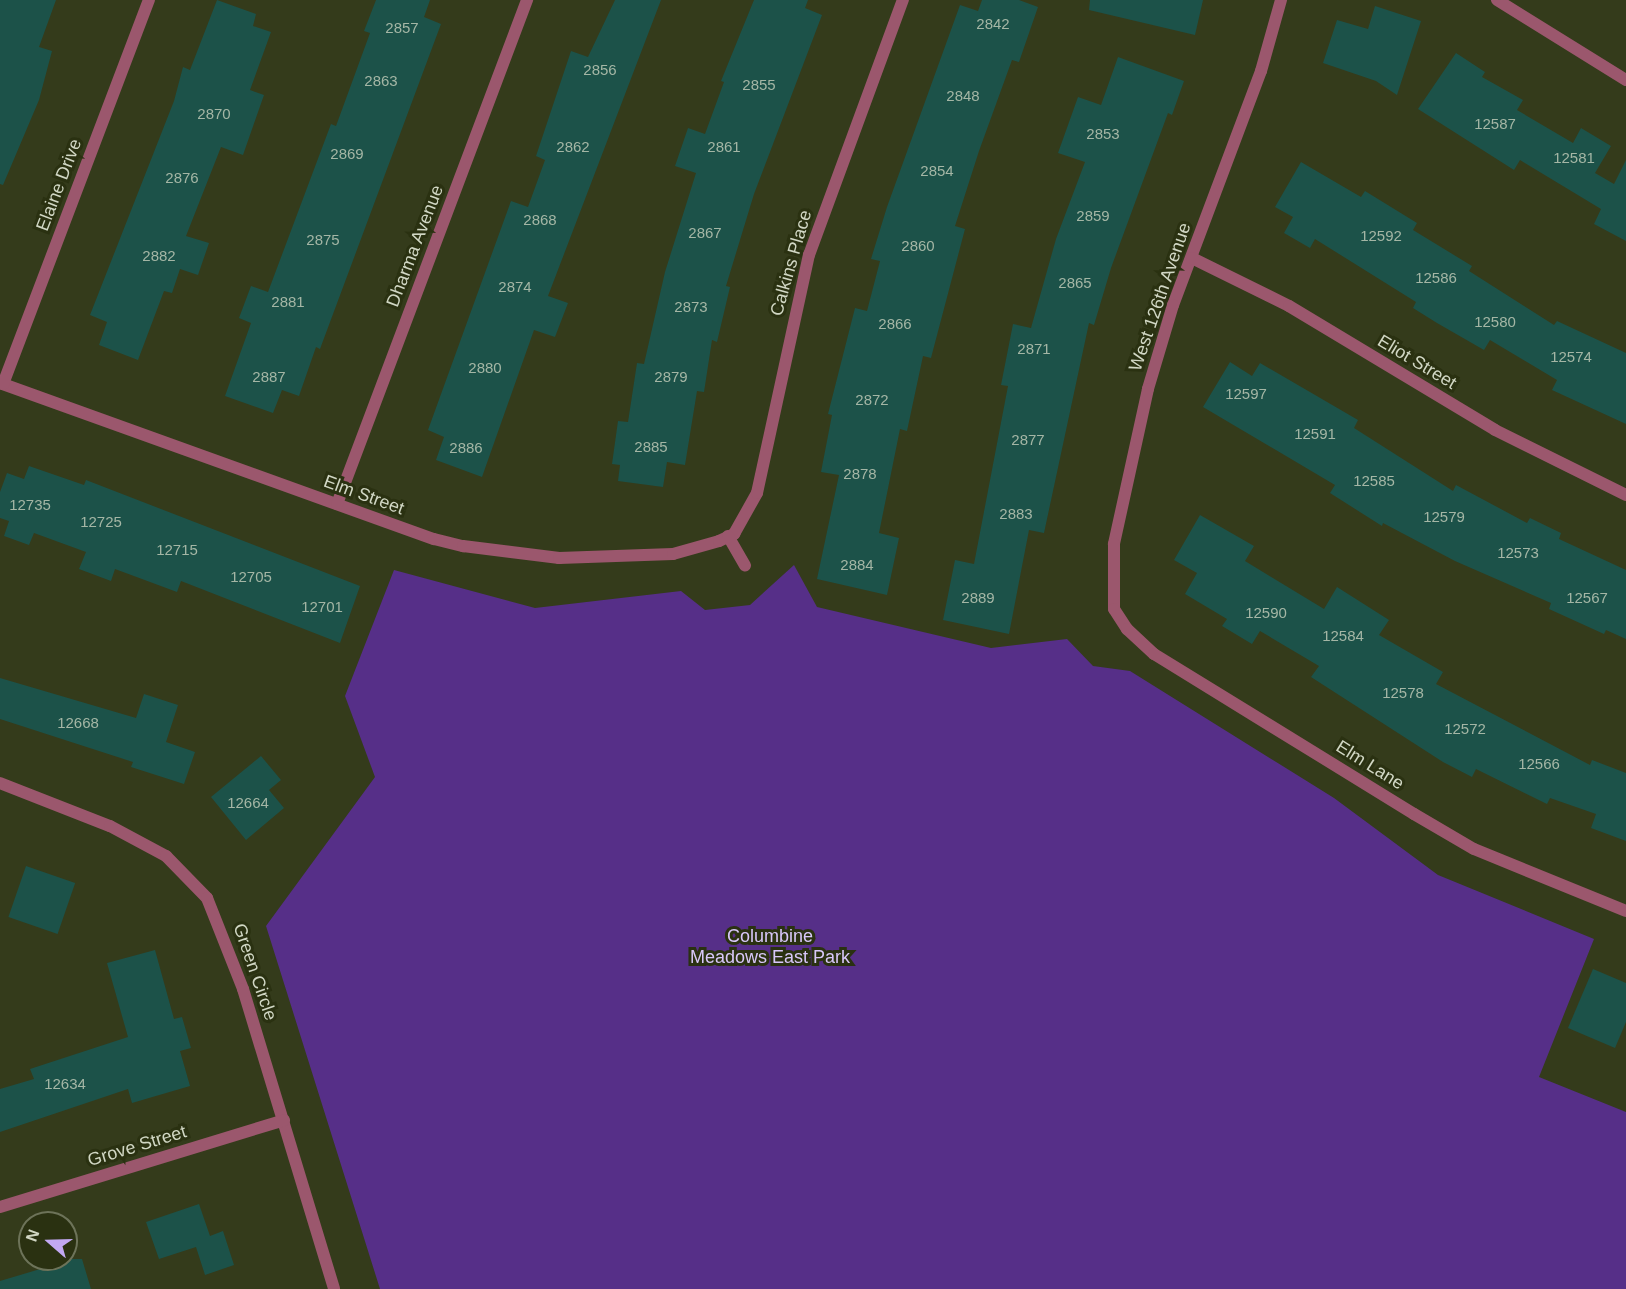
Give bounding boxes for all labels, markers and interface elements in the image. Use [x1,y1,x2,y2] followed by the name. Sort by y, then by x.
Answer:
[976,15,1010,33] house number: 2842
[385,19,419,37] house number: 2857
[583,61,617,79] house number: 2856
[364,72,398,90] house number: 2863
[742,76,776,94] house number: 2855
[946,87,980,105] house number: 2848
[197,105,231,123] house number: 2870
[1474,115,1516,133] house number: 12587
[1086,125,1120,143] house number: 2853
[32,136,86,234] street label: Elaine Drive
[556,138,590,156] house number: 2862
[707,138,741,156] house number: 2861
[330,145,364,163] house number: 2869
[1553,149,1595,167] house number: 12581
[920,162,954,180] house number: 2854
[165,169,199,187] house number: 2876
[382,182,448,310] street label: Dharma Avenue
[1076,207,1110,225] house number: 2859
[766,208,816,318] street label: Calkins Place
[523,211,557,229] house number: 2868
[1124,220,1196,374] street label: West 126th Avenue
[688,224,722,242] house number: 2867
[1360,227,1402,245] house number: 12592
[306,231,340,249] house number: 2875
[901,237,935,255] house number: 2860
[142,247,176,265] house number: 2882
[1415,269,1457,287] house number: 12586
[1058,274,1092,292] house number: 2865
[498,278,532,296] house number: 2874
[271,293,305,311] house number: 2881
[674,298,708,316] house number: 2873
[1474,313,1516,331] house number: 12580
[878,315,912,333] house number: 2866
[1374,330,1460,394] street label: Eliot Street
[1017,340,1051,358] house number: 2871
[1550,348,1592,366] house number: 12574
[468,359,502,377] house number: 2880
[252,368,286,386] house number: 2887
[654,368,688,386] house number: 2879
[1225,385,1267,403] house number: 12597
[855,391,889,409] house number: 2872
[1294,425,1336,443] house number: 12591
[1011,431,1045,449] house number: 2877
[634,438,668,456] house number: 2885
[449,439,483,457] house number: 2886
[843,465,877,483] house number: 2878
[321,470,407,520] street label: Elm Street
[1353,472,1395,490] house number: 12585
[9,496,51,514] house number: 12735
[999,505,1033,523] house number: 2883
[1423,508,1465,526] house number: 12579
[80,513,122,531] house number: 12725
[156,541,198,559] house number: 12715
[1497,544,1539,562] house number: 12573
[840,556,874,574] house number: 2884
[230,568,272,586] house number: 12705
[961,589,995,607] house number: 2889
[1566,589,1608,607] house number: 12567
[301,598,343,616] house number: 12701
[1245,604,1287,622] house number: 12590
[1322,627,1364,645] house number: 12584
[1382,684,1424,702] house number: 12578
[57,714,99,732] house number: 12668
[1444,720,1486,738] house number: 12572
[1332,736,1408,794] street label: Elm Lane
[1518,755,1560,773] house number: 12566
[227,794,269,812] house number: 12664
[228,921,282,1023] street label: Green Circle
[690,926,850,968] park label: Columbine Meadows East Park
[44,1075,86,1093] house number: 12634
[85,1121,189,1171] street label: Grove Street
[18,1211,78,1271] north arrow
[23,1227,42,1244] text: N

